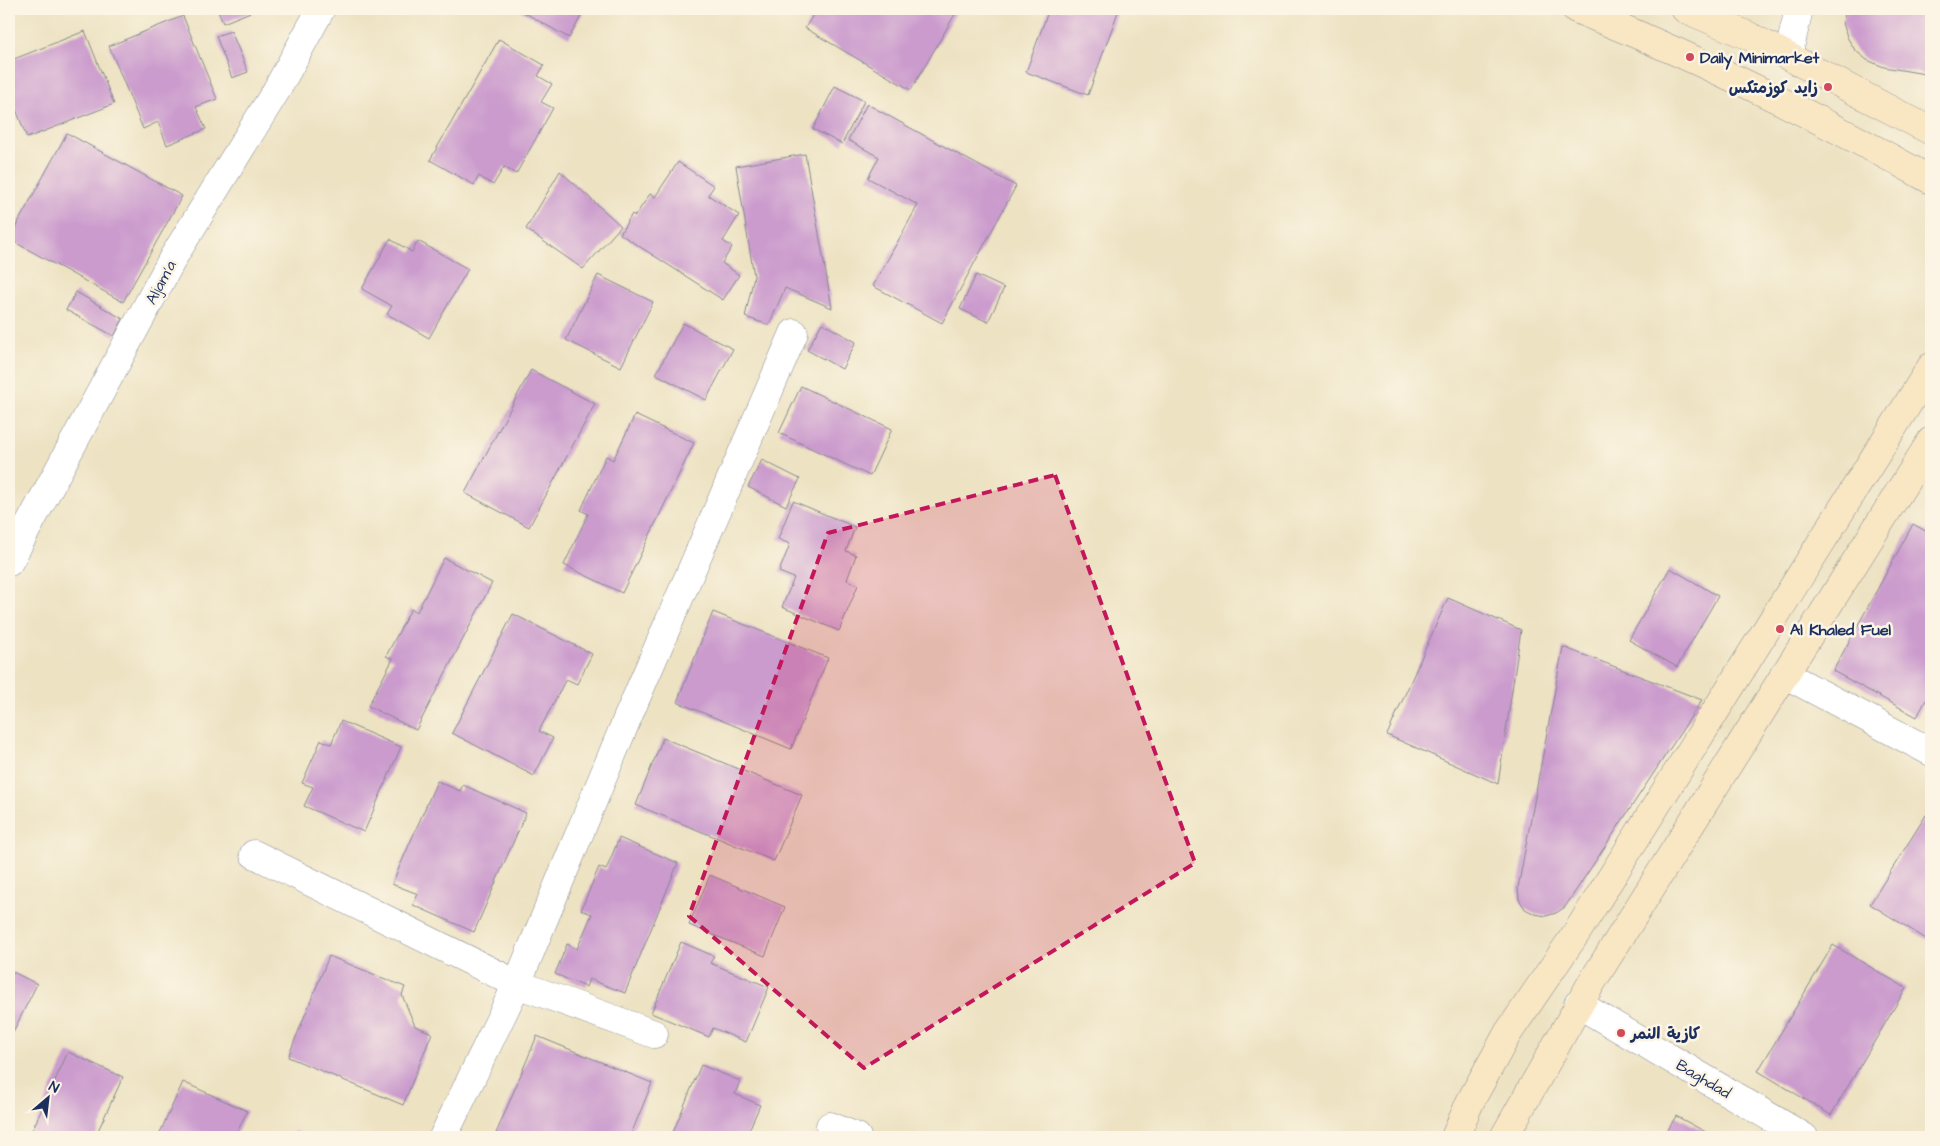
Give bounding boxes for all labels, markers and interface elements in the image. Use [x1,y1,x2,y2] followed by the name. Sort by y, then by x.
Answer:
[1700,47,1820,70] place label: Daily Minimarket
[1684,51,1696,63] marker: Daily Minimarket
[1729,77,1818,99] place label: زايد كوزمتكس
[1822,81,1834,93] marker: زايد كوزمتكس
[140,257,182,308] street label: Aljam'a
[1790,619,1892,641] place label: Al Khaled Fuel
[1774,623,1786,635] marker: Al Khaled Fuel
[1629,1023,1700,1045] place label: كازية النمر
[1615,1027,1627,1039] marker: كازية النمر
[1671,1054,1735,1105] street label: Baghdad
[22,1074,72,1124] north arrow
[45,1077,62,1098] text: N

